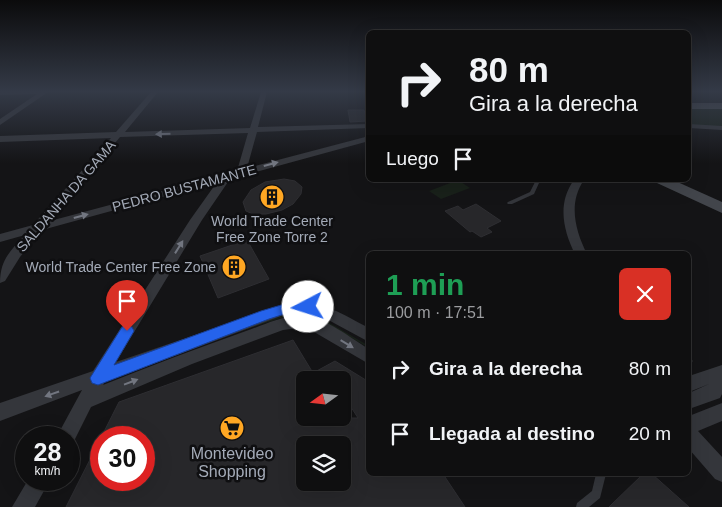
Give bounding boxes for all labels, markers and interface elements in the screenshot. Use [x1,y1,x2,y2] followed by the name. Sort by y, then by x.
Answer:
[386,50,451,115] icon: right
[469,50,549,89] text: 80 m
[469,91,638,116] text: Gira a la derecha
[154,130,170,138] one-way arrow
[13,137,119,255] street label: SALDANHA DA GAMA
[449,145,477,173] icon: arrive
[386,148,439,169] text: Luego
[264,160,279,168] one-way arrow
[110,161,258,215] street label: PEDRO BUSTAMANTE
[259,184,285,210] building icon: World Trade Center Free Zone Torre 2
[73,212,88,220] one-way arrow
[211,213,333,245] place label: World Trade Center Free Zone Torre 2
[174,241,184,254] one-way arrow
[221,254,247,280] building icon: World Trade Center Free Zone
[26,259,216,275] place label: World Trade Center Free Zone
[386,268,464,301] text: 1 min
[619,268,671,320] button: close
[106,280,148,331] pin
[281,280,333,332] position arrow
[113,287,141,315] icon: arrive
[386,304,485,321] text: 100 m · 17:51
[341,340,354,349] one-way arrow
[386,355,414,383] icon: right
[429,358,582,379] text: Gira a la derecha
[629,358,671,379] text: 80 m
[296,371,351,426] north arrow
[296,371,351,491] map controls
[124,378,139,386] one-way arrow
[44,391,59,398] one-way arrow
[219,415,245,441] supermarket icon: Montevideo Shopping
[386,420,414,448] icon: arrive
[429,423,595,444] text: Llegada al destino
[629,423,671,444] text: 20 m
[90,426,155,491] speed limit sign: 30
[296,436,351,491] button: layers
[34,438,61,466] text: 28
[191,445,273,480] place label: Montevideo Shopping
[34,464,61,478] text: km/h

